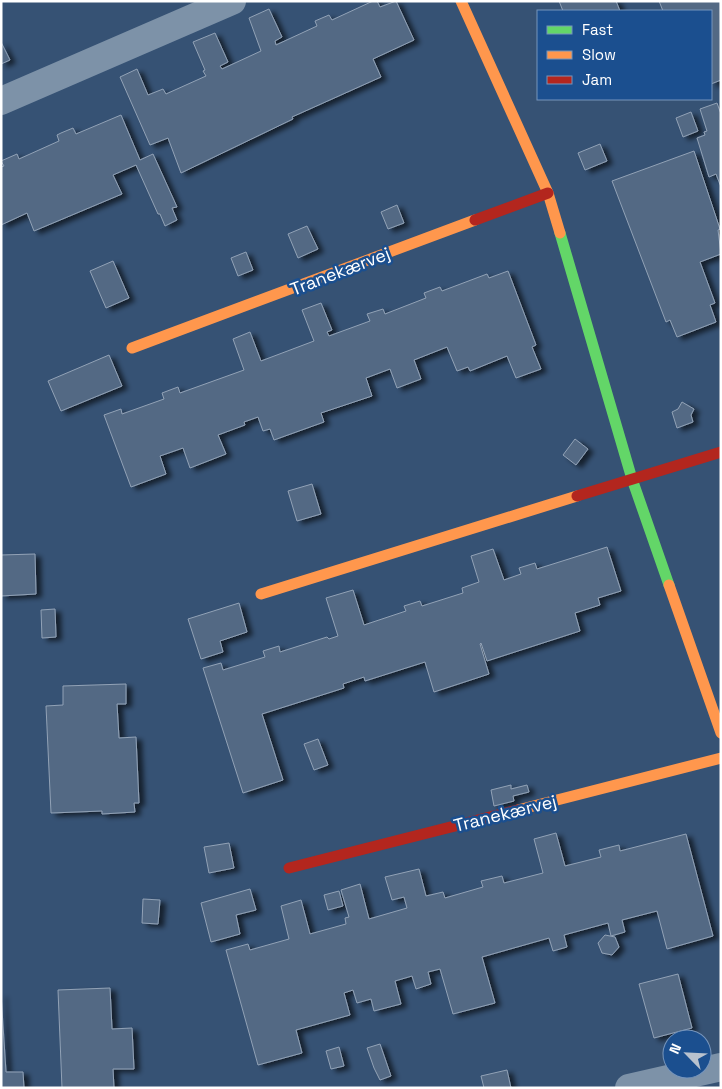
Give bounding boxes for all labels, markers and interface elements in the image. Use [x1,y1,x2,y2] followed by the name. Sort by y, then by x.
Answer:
[537,10,712,100] legend
[582,20,613,39] text: Fast
[582,45,616,64] text: Slow
[582,70,612,89] text: Jam
[287,241,393,301] street label: Tranekærvej
[451,789,559,837] street label: Tranekærvej
[662,1029,712,1079] north arrow
[665,1041,685,1057] text: N

